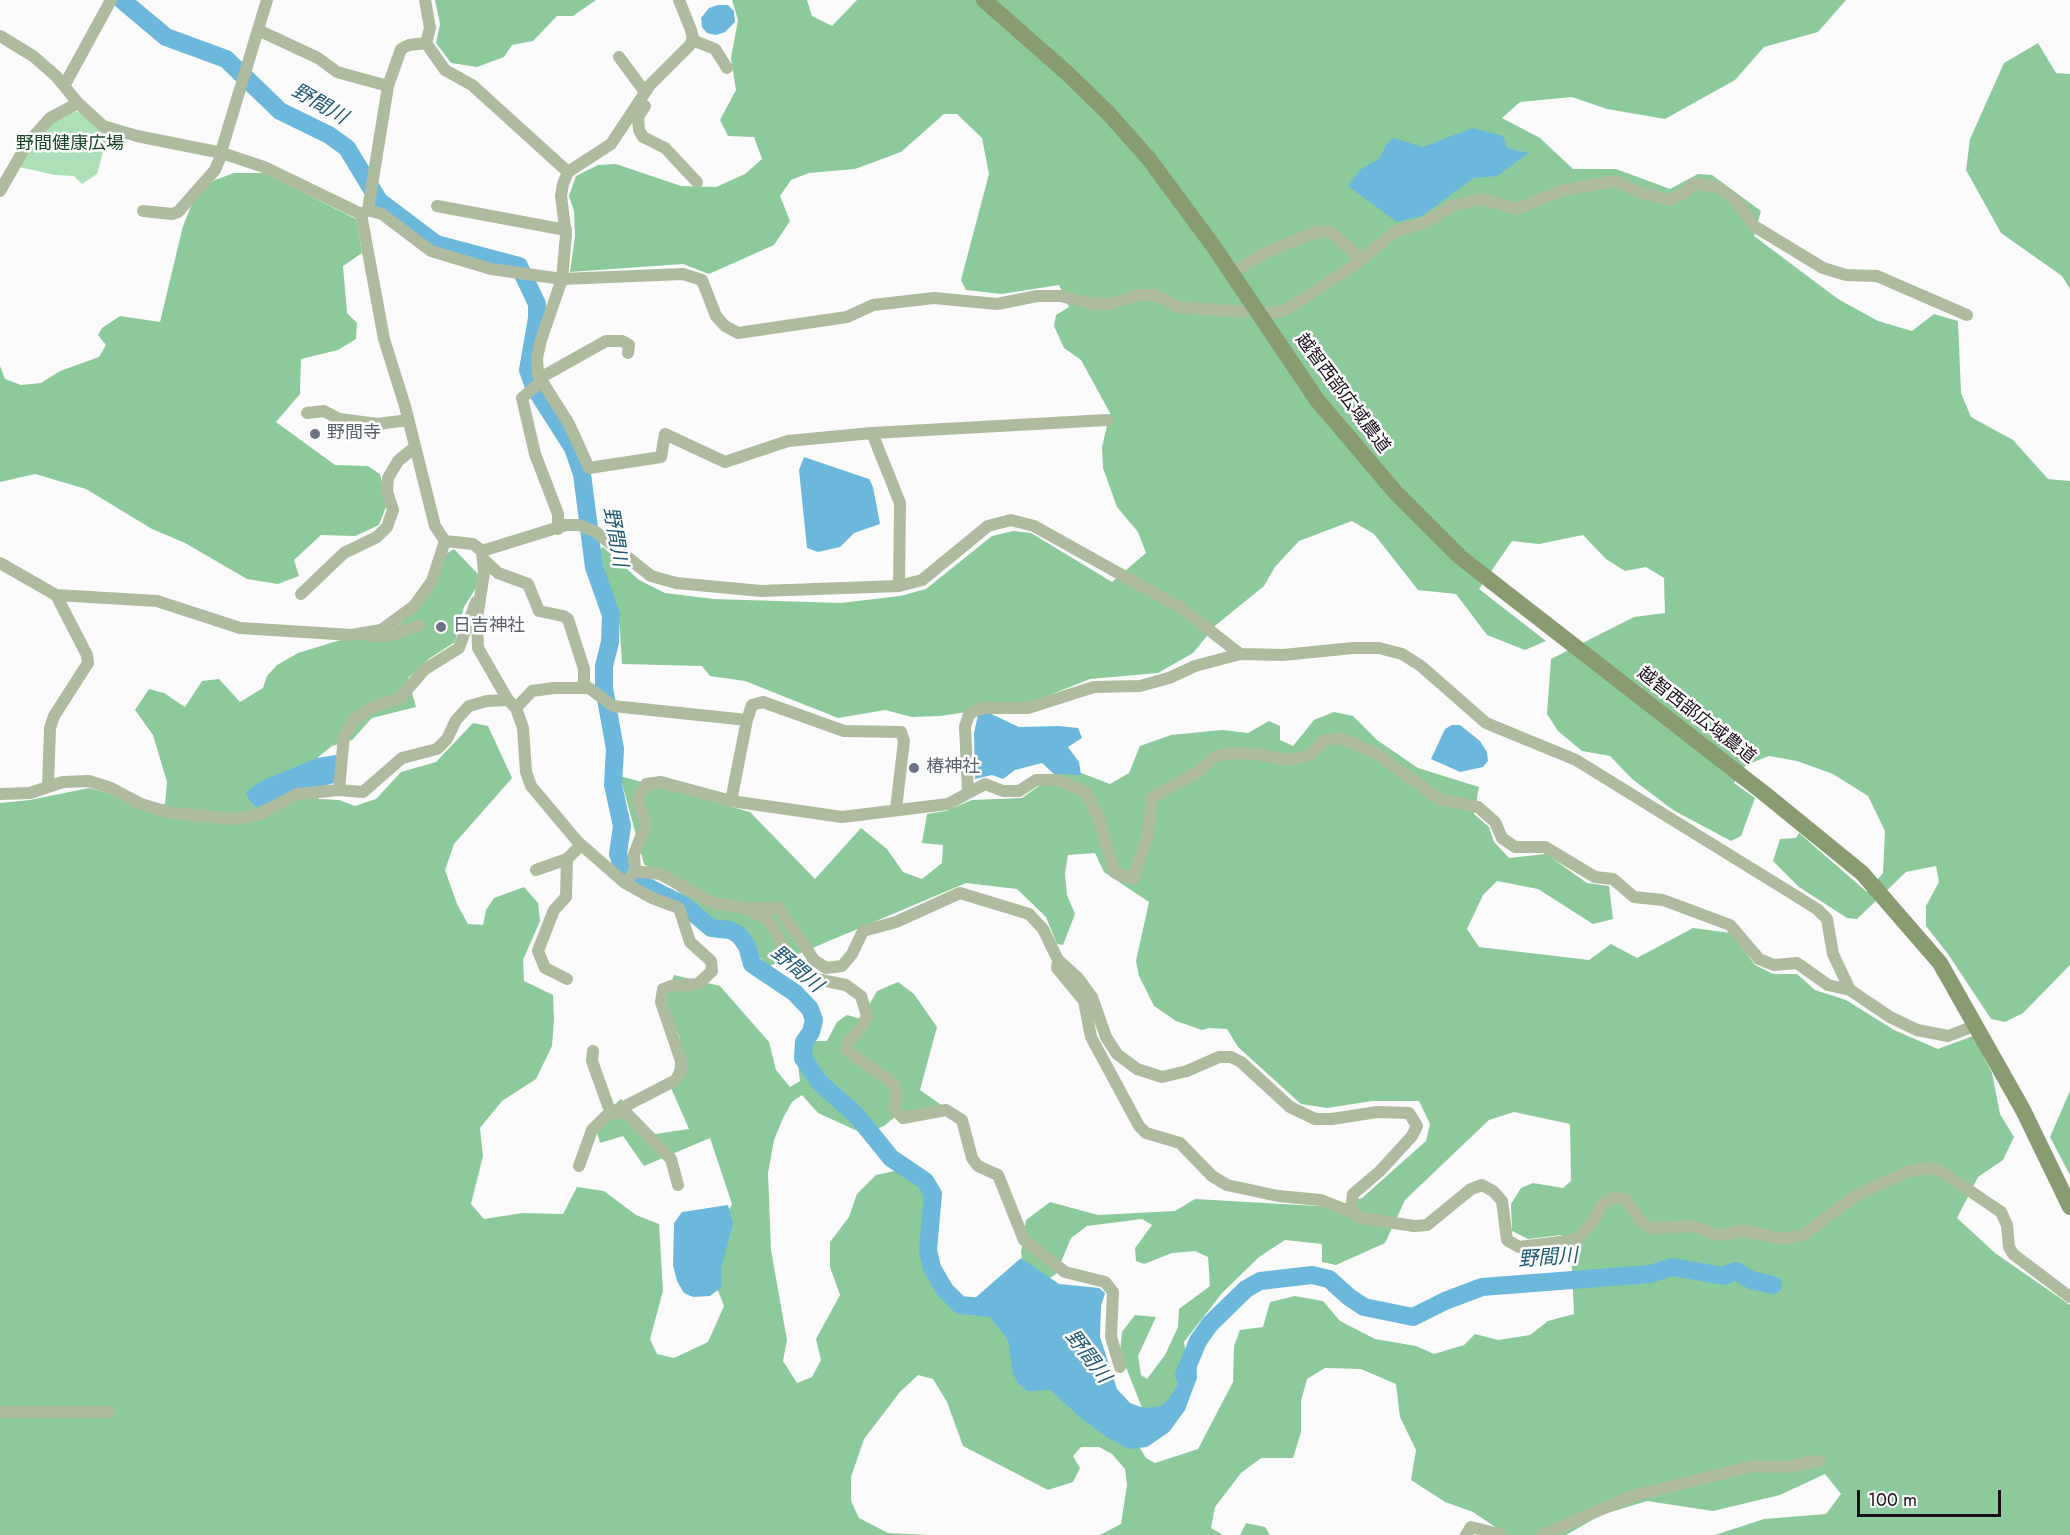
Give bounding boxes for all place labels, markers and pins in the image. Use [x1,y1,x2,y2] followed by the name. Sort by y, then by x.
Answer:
[327,423,381,445] place label: 野間寺
[308,427,322,441] marker: 野間寺
[453,616,525,638] place label: 日吉神社
[434,620,448,634] marker: 日吉神社
[926,757,980,779] place label: 椿神社
[907,761,921,775] marker: 椿神社

